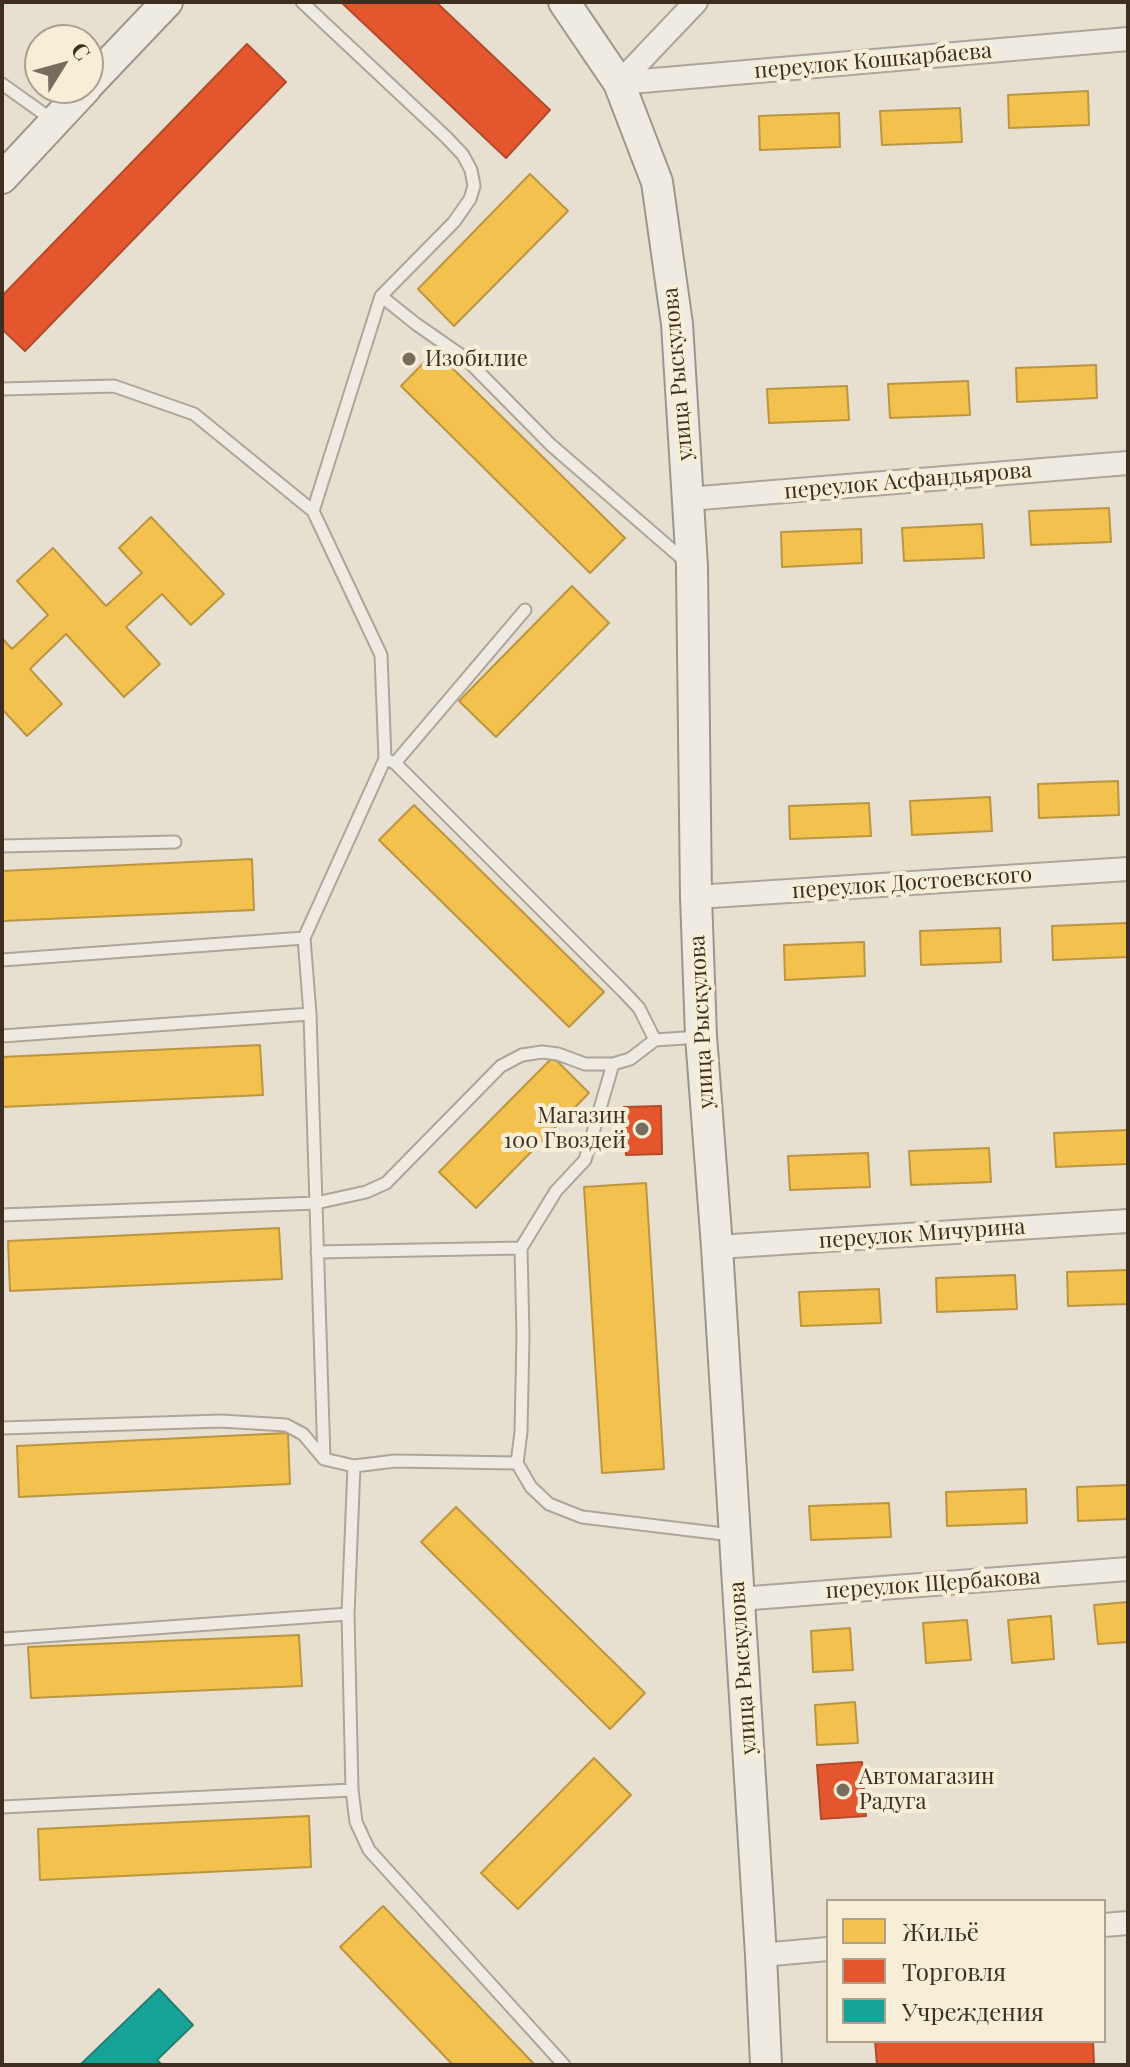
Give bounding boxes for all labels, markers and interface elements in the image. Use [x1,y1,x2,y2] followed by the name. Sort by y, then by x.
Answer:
[24,24,104,104] north arrow
[65,36,98,66] text: С
[753,37,993,85] street label: переулок Кошкарбаева
[657,286,699,462] street label: улица Рыскулова
[425,346,528,372] place label: Изобилие
[400,350,418,368] marker: Изобилие
[783,457,1033,505] street label: переулок Асфандьярова
[791,861,1033,905] street label: переулок Достоевского
[684,934,720,1110] street label: улица Рыскулова
[504,1103,626,1154] place label: Магазин 100 Гвоздей
[633,1120,651,1138] marker: Магазин 100 Гвоздей
[818,1214,1026,1254] street label: переулок Мичурина
[825,1563,1041,1605] street label: переулок Щербакова
[724,1580,762,1756] street label: улица Рыскулова
[859,1764,994,1816] place label: Автомагазин Радуга
[834,1781,852,1799] marker: Автомагазин Радуга
[826,1899,1106,2043] legend
[902,1915,979,1947] text: Жильё
[902,1955,1006,1987] text: Торговля
[902,1995,1044,2027] text: Учреждения

